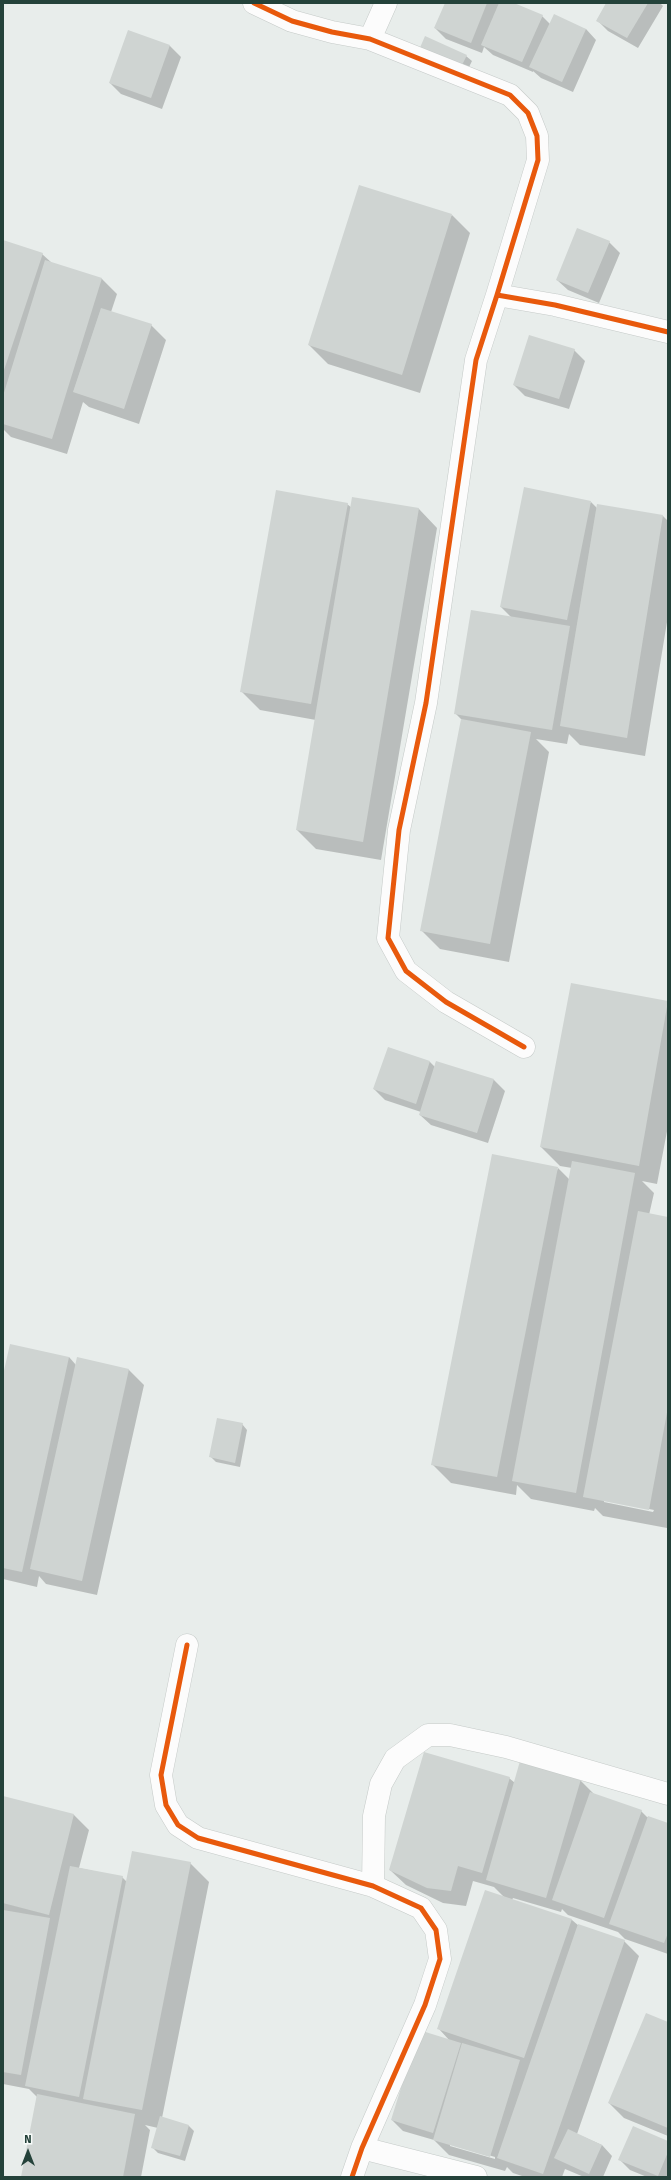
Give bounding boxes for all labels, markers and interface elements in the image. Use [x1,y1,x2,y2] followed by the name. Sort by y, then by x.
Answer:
[8,2132,48,2172] north arrow
[24,2133,32,2146] text: N

